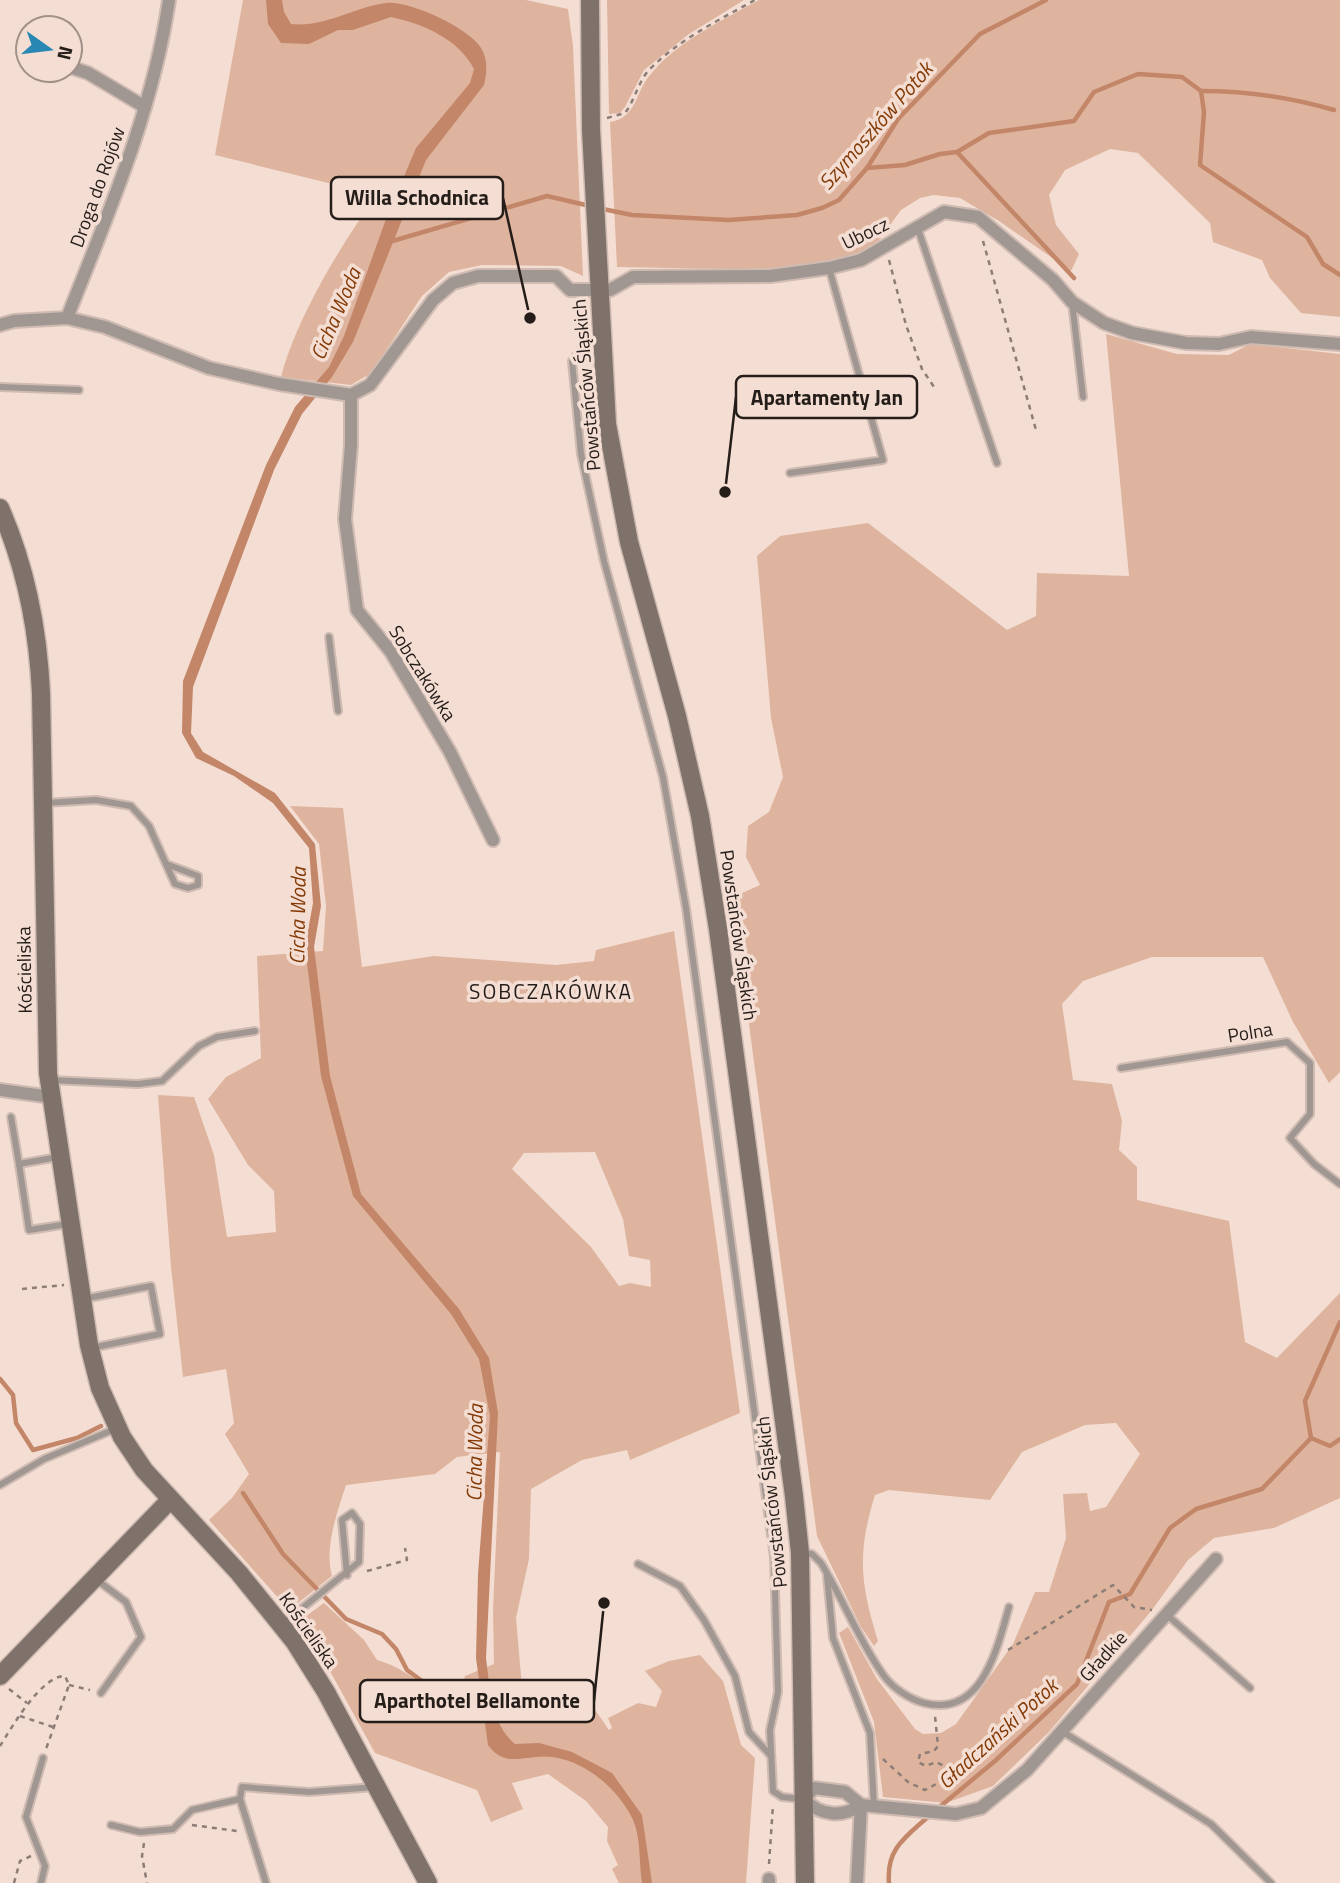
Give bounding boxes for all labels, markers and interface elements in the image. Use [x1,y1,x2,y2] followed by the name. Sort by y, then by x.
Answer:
[14,14,84,84] north arrow
[50,43,82,63] text: N
[810,52,942,196] water label: Szymoszków Potok
[61,122,132,251] street label: Droga do Rojów
[331,177,503,219] callout: Willa Schodnica
[345,181,489,213] text: Willa Schodnica
[836,209,893,256] street label: Ubocz
[301,261,369,365] water label: Cicha Woda
[564,298,607,472] street label: Powstańców Śląskich
[736,376,917,418] callout: Apartamenty Jan
[751,381,903,413] text: Apartamenty Jan
[382,619,465,727] street label: Sobczakówka
[713,848,766,1022] street label: Powstańców Śląskich
[280,866,314,965] water label: Cicha Woda
[8,926,39,1014] street label: Kościeliska
[469,975,633,1007] district label: SOBCZAKÓWKA
[1225,1014,1275,1049] street label: Polna
[457,1403,491,1502] water label: Cicha Woda
[747,1415,794,1589] street label: Powstańców Śląskich
[272,1586,347,1674] street label: Kościeliska
[1072,1624,1133,1688] street label: Gładkie
[930,1669,1067,1796] water label: Gładczański Potok
[360,1680,594,1722] callout: Aparthotel Bellamonte
[374,1684,580,1716] text: Aparthotel Bellamonte

